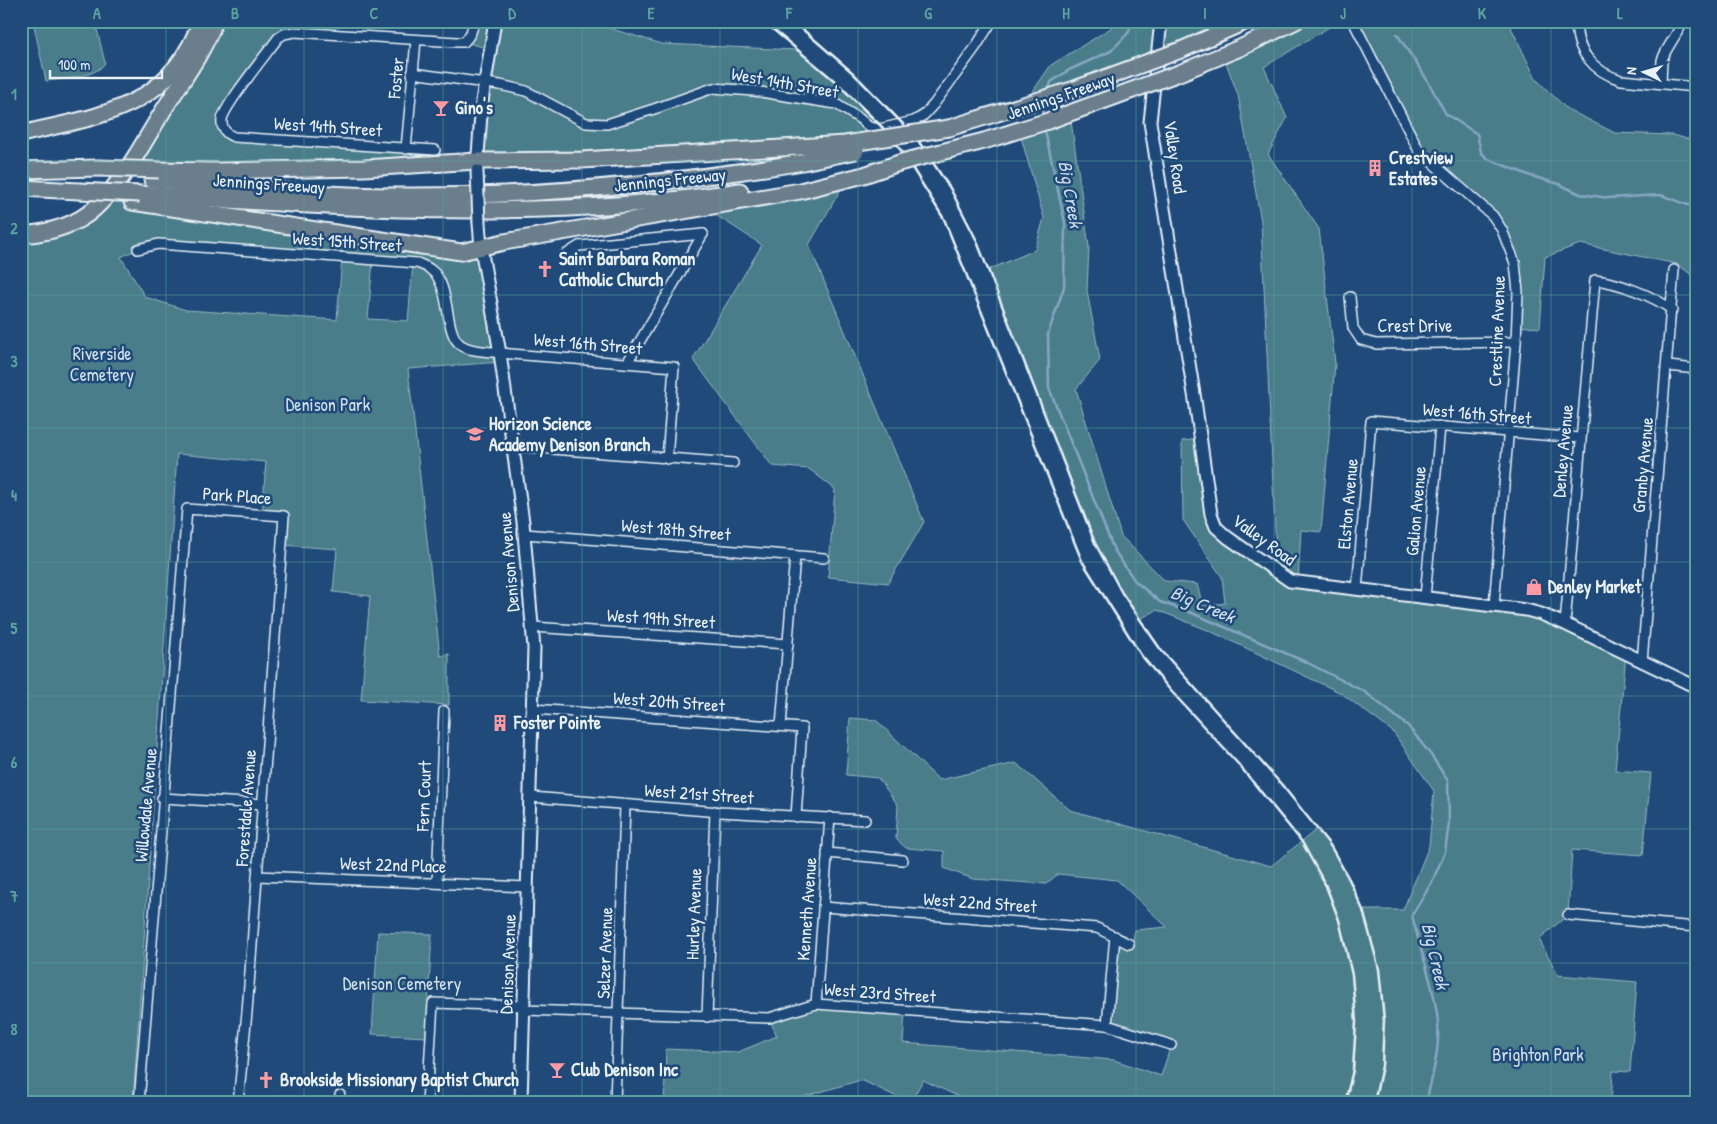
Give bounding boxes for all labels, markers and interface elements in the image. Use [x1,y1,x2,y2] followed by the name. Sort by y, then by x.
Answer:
[93,2,101,24] text: A
[231,2,239,24] text: B
[370,2,379,24] text: C
[508,2,516,24] text: D
[647,2,655,24] text: E
[785,2,793,24] text: F
[924,2,932,24] text: G
[1062,2,1070,24] text: H
[1203,2,1207,24] text: I
[1340,2,1346,24] text: J
[1478,2,1487,24] text: K
[1617,2,1623,24] text: L
[50,48,162,80] scale bar
[1620,48,1670,98] north arrow
[58,54,91,75] text: 100 m
[381,56,410,101] street label: Foster
[729,61,842,104] street label: West 14th Street
[1004,65,1118,126] street label: Jennings Freeway
[1621,66,1640,75] text: N
[11,83,17,105] text: 1
[455,95,493,120] place label: Gino's
[431,98,451,118] bar icon: Gino's
[273,110,384,143] street label: West 14th Street
[1158,119,1193,195] street label: Valley Road
[1389,145,1453,191] place label: Crestview Estates
[1365,158,1385,178] building icon: Crestview Estates
[1052,159,1090,232] water label: Big Creek
[613,161,728,198] street label: Jennings Freeway
[212,167,326,200] street label: Jennings Freeway
[10,217,18,239] text: 2
[292,225,403,258] street label: West 15th Street
[559,246,695,292] place label: Saint Barbara Roman Catholic Church
[535,259,555,279] church icon: Saint Barbara Roman Catholic Church
[1482,275,1511,387] street label: Crestline Avenue
[1377,313,1453,338] street label: Crest Drive
[533,326,644,361] street label: West 16th Street
[70,341,135,387] park label: Riverside Cemetery
[10,350,18,372] text: 3
[286,392,371,417] park label: Denison Park
[1422,396,1533,431] street label: West 16th Street
[1546,403,1579,498] street label: Denley Avenue
[489,411,651,458] place label: Horizon Science Academy Denison Branch
[1626,416,1659,514] street label: Granby Avenue
[465,424,485,444] school or university icon: Horizon Science Academy Denison Branch
[1331,458,1364,550] street label: Elston Avenue
[1399,465,1432,557] street label: Galion Avenue
[202,481,272,510] street label: Park Place
[11,484,17,506] text: 4
[1227,508,1301,571] street label: Valley Road
[492,511,525,613] street label: Denison Avenue
[620,512,733,547] street label: West 18th Street
[1548,574,1642,600] place label: Denley Market
[1524,577,1544,597] shop icon: Denley Market
[1167,579,1241,630] water label: Big Creek
[606,602,717,635] street label: West 19th Street
[11,617,18,639] text: 5
[612,685,726,718] street label: West 20th Street
[513,710,602,735] place label: Foster Pointe
[490,713,510,733] building icon: Foster Pointe
[128,747,163,863] street label: Willowdale Avenue
[229,749,262,868] street label: Forestdale Avenue
[11,751,18,773] text: 6
[410,759,437,833] street label: Fern Court
[643,777,755,810] street label: West 21st Street
[339,850,447,879] street label: West 22nd Place
[790,856,823,961] street label: Kenneth Avenue
[679,868,708,960] street label: Hurley Avenue
[9,885,18,907] text: 7
[923,886,1038,919] street label: West 22nd Street
[590,907,619,999] street label: Selzer Avenue
[493,914,522,1014] street label: Denison Avenue
[1416,920,1457,994] water label: Big Creek
[343,971,462,996] park label: Denison Cemetery
[823,976,938,1009] street label: West 23rd Street
[11,1018,18,1040] text: 8
[1492,1042,1584,1067] park label: Brighton Park
[571,1057,679,1082] place label: Club Denison Inc
[547,1060,567,1080] bar icon: Club Denison Inc
[280,1067,519,1093] place label: Brookside Missionary Baptist Church
[256,1070,276,1090] church icon: Brookside Missionary Baptist Church

